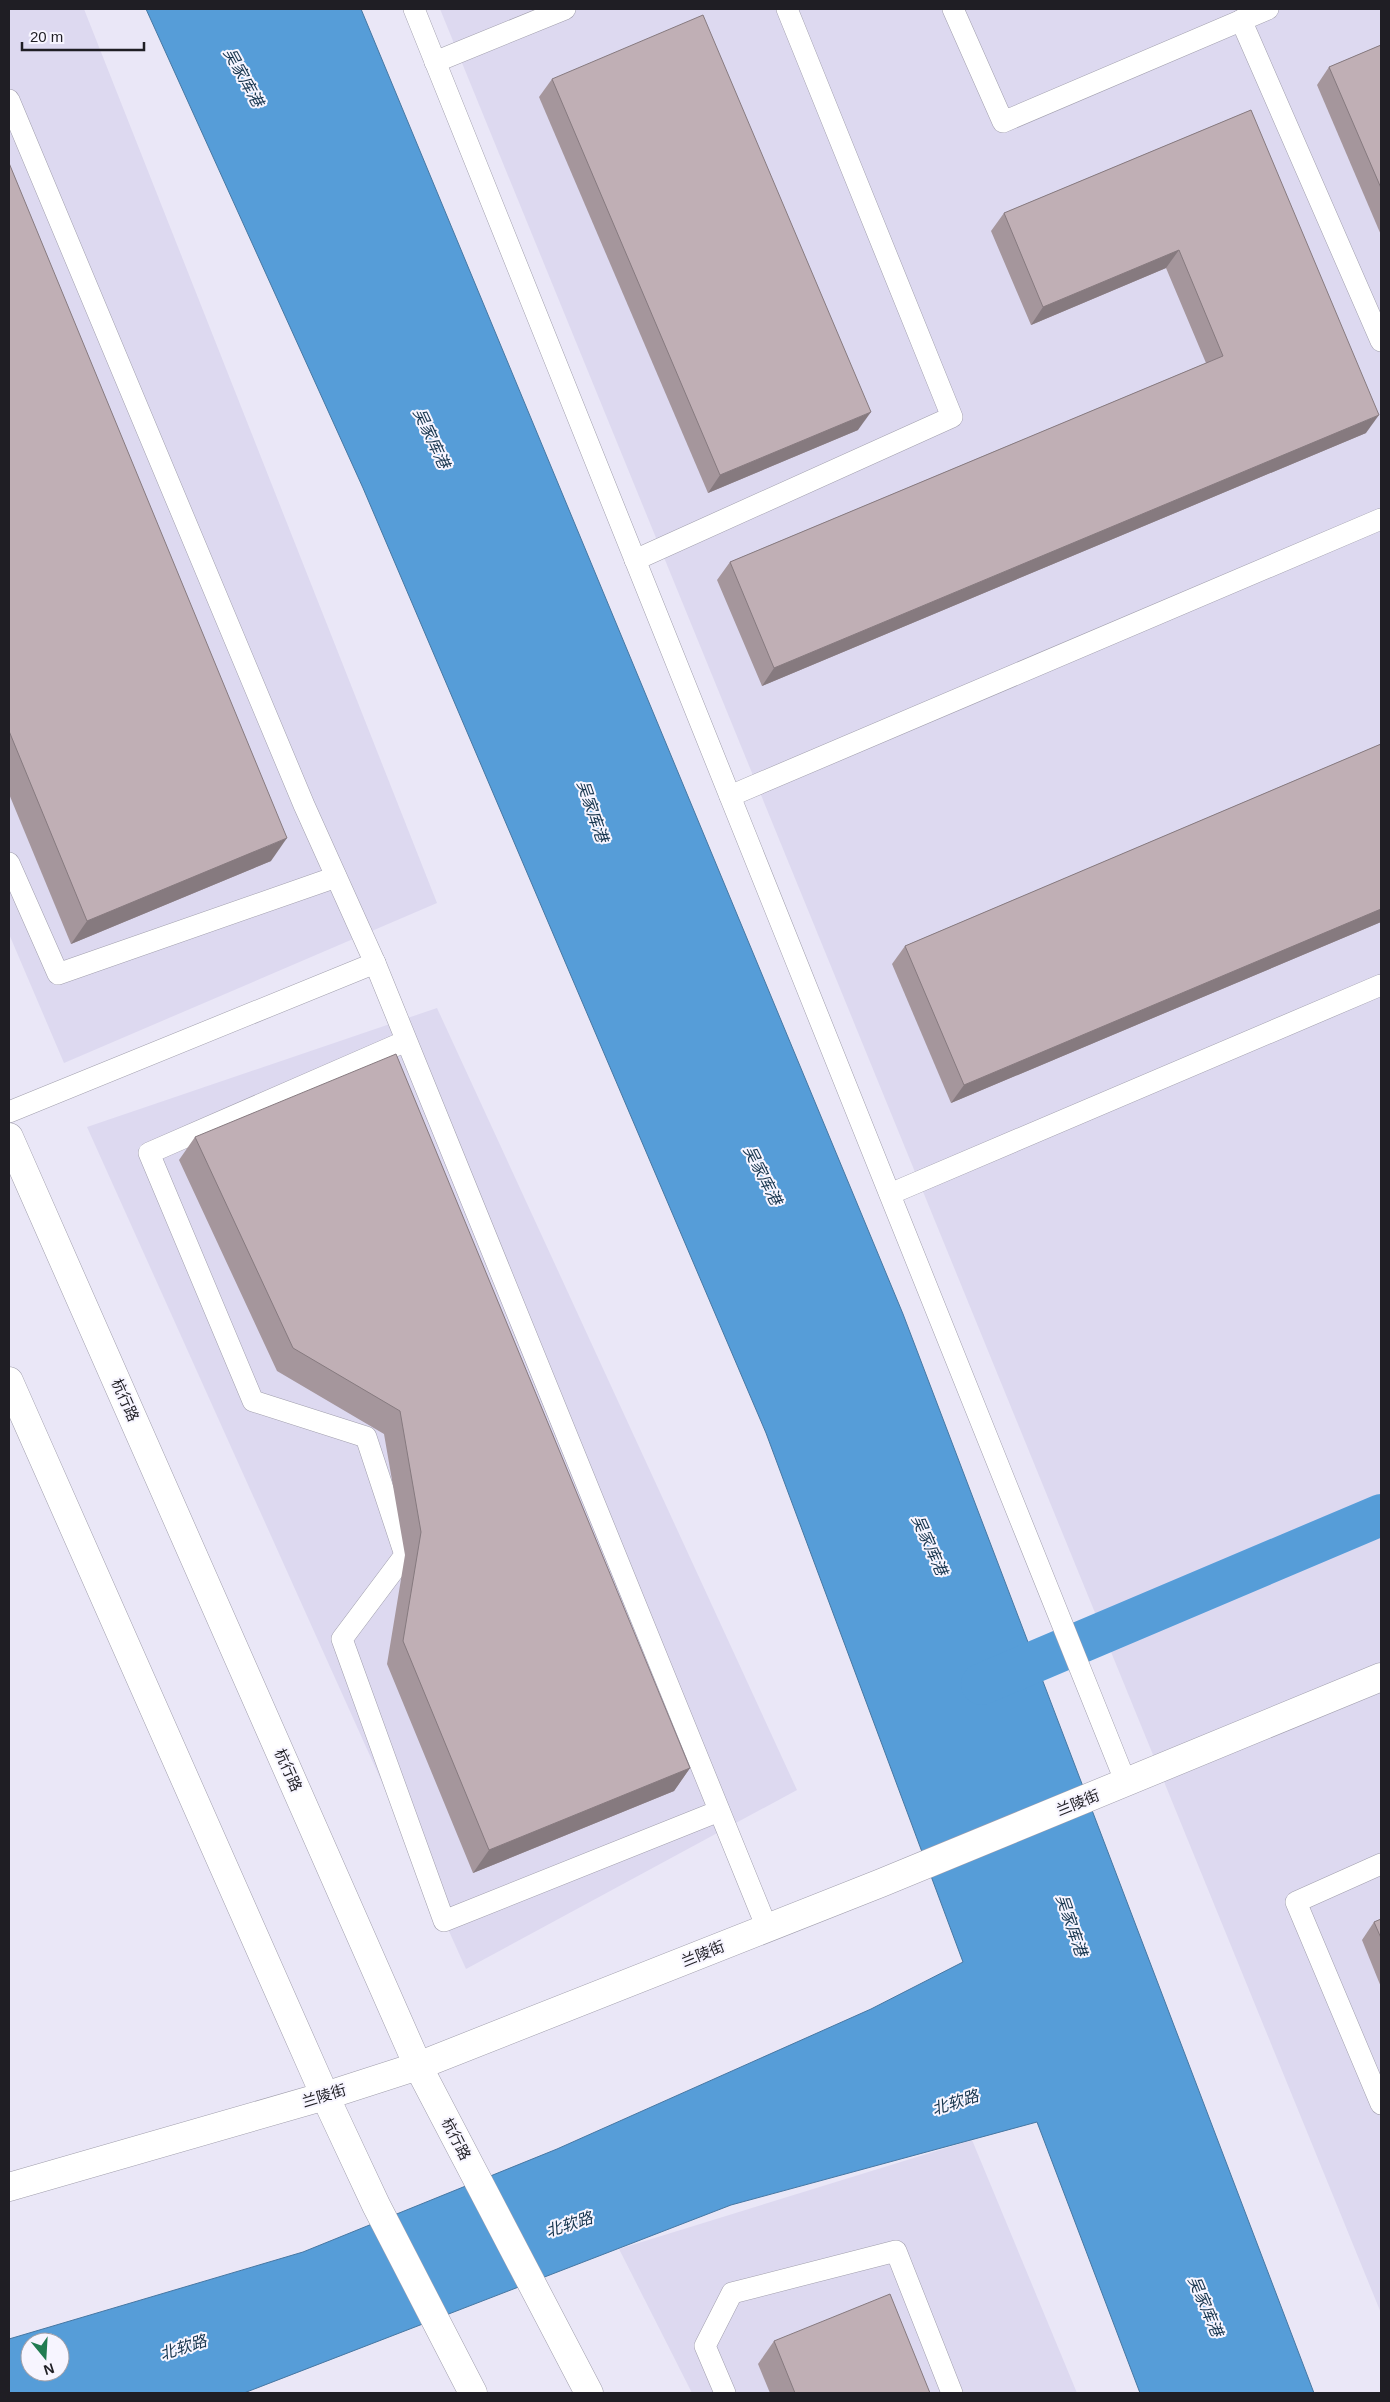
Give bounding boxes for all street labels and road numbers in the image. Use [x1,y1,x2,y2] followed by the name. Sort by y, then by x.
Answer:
[109,1376,142,1424] street label: 杭行路
[272,1746,305,1794] street label: 杭行路
[1054,1786,1102,1819] street label: 兰陵街
[679,1937,727,1970] street label: 兰陵街
[300,2081,348,2110] street label: 兰陵街
[439,2115,474,2163] street label: 杭行路

